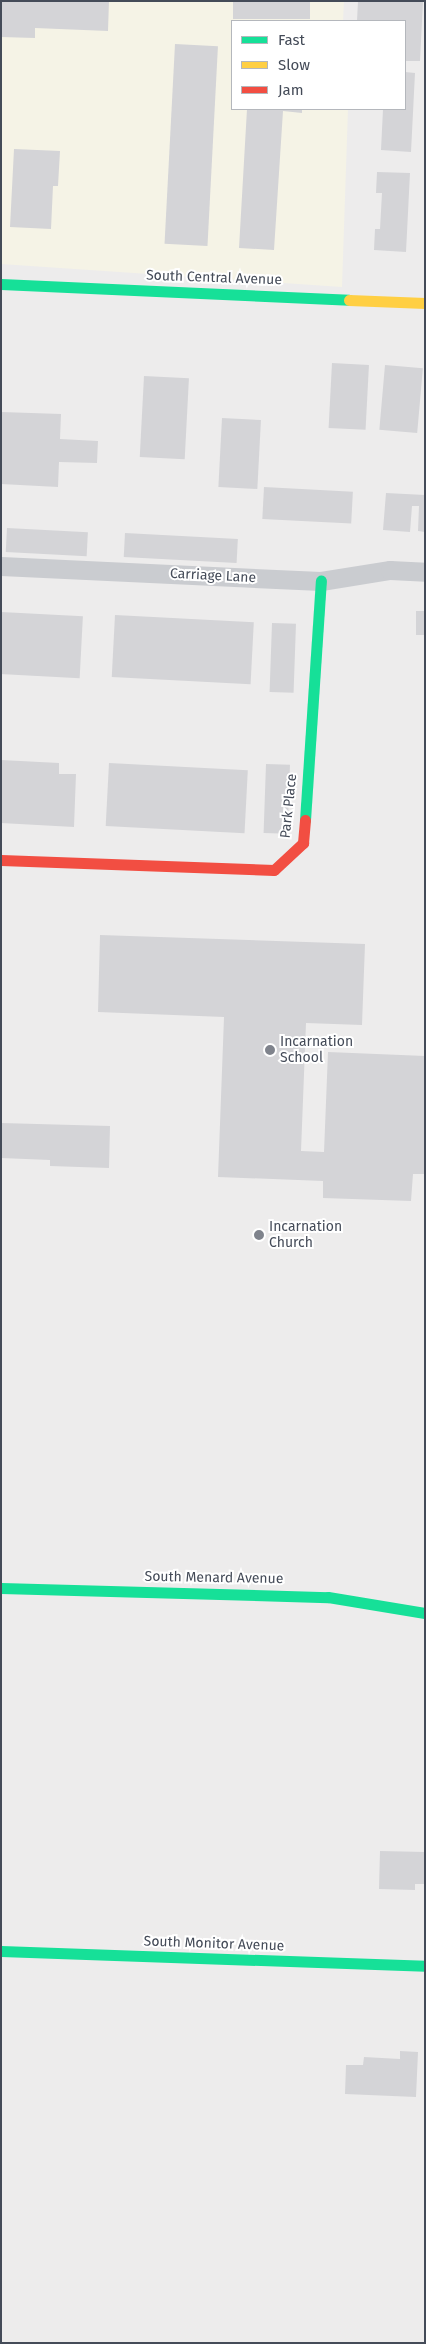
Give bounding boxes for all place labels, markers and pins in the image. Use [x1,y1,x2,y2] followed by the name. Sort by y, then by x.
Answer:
[280,1034,353,1066] place label: Incarnation School
[264,1044,276,1056] marker: Incarnation School
[269,1219,342,1252] place label: Incarnation Church
[253,1229,265,1241] marker: Incarnation Church

